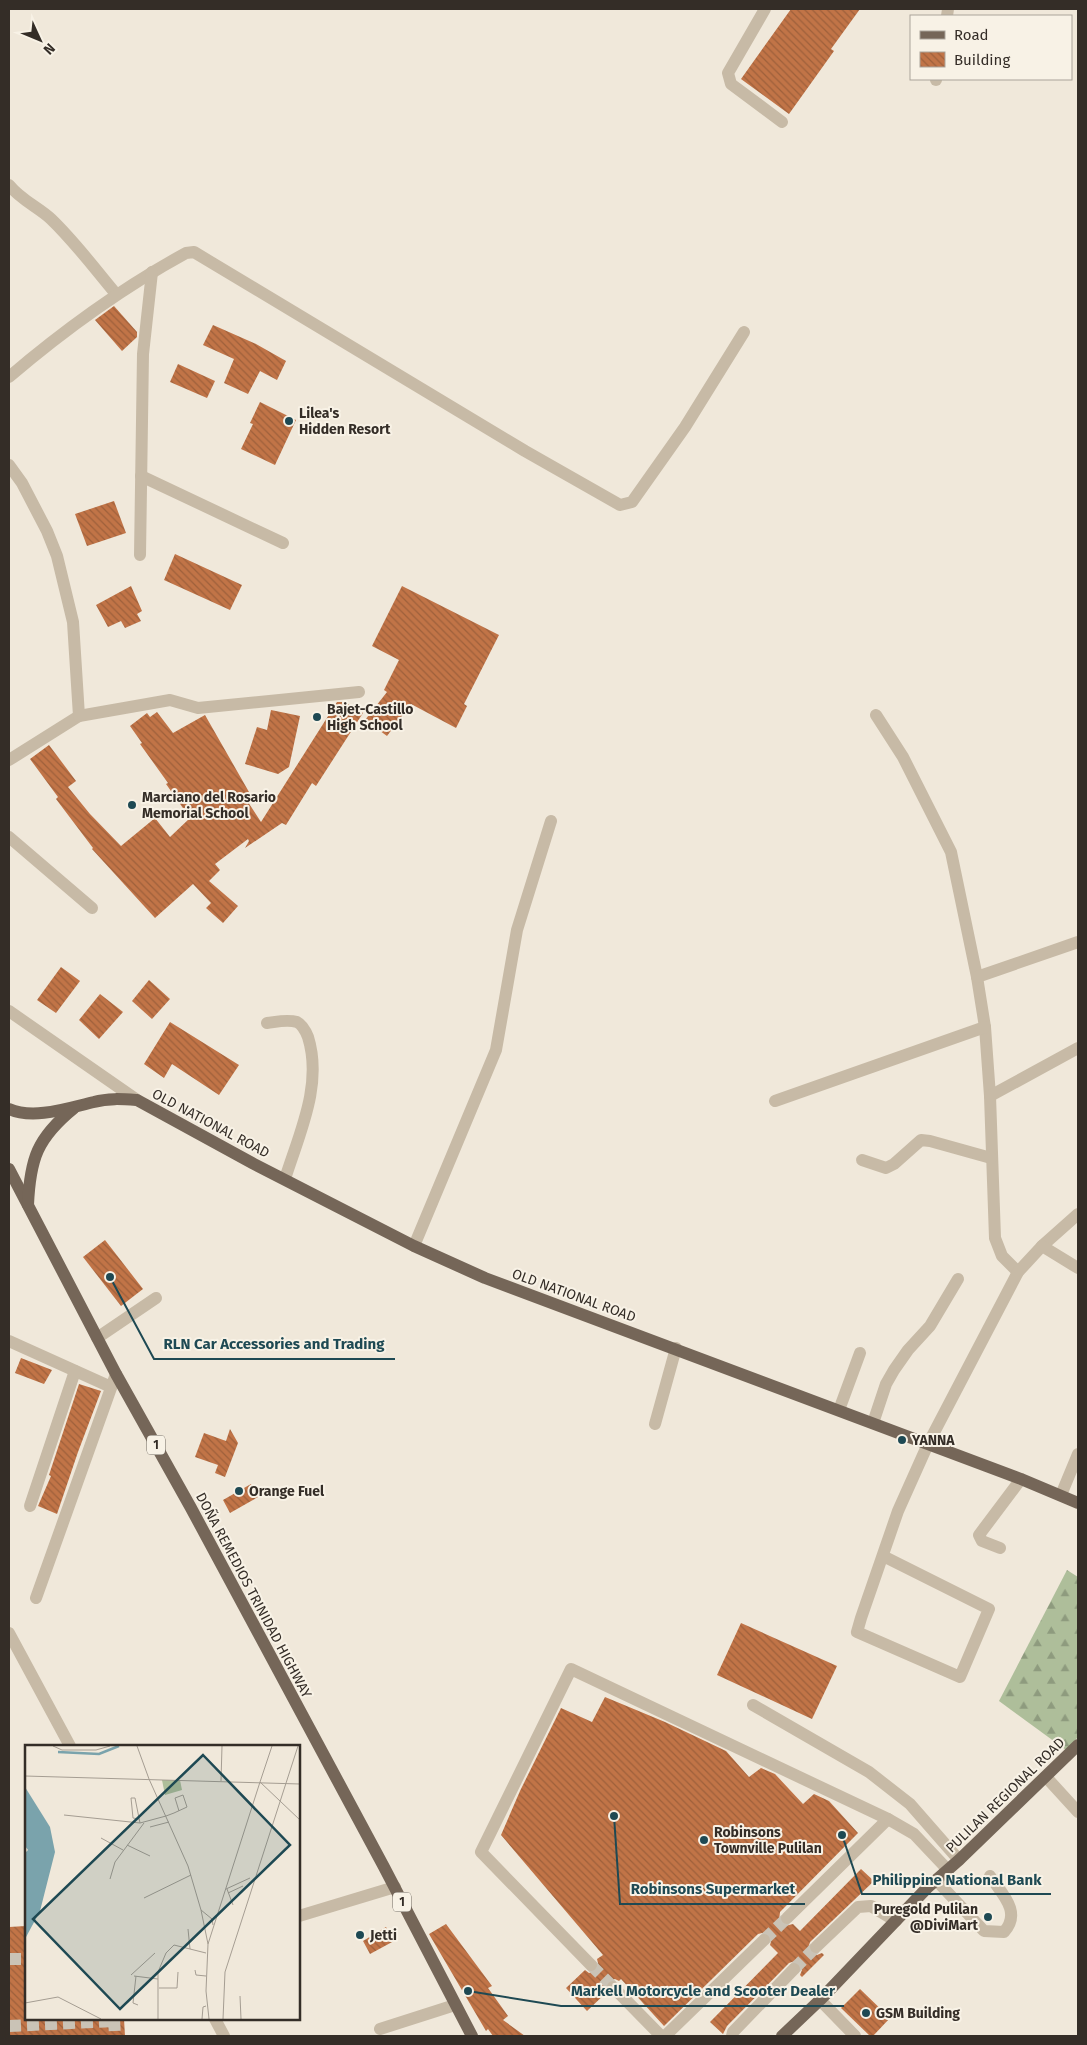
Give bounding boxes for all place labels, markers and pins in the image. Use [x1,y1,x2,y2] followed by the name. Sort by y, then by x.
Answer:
[299,405,391,438] place label: Lilea's Hidden Resort
[283,415,295,427] marker: Lilea's Hidden Resort
[327,701,413,734] place label: Bajet-Castillo High School
[311,711,323,723] marker: Bajet-Castillo High School
[142,789,276,822] place label: Marciano del Rosario Memorial School
[126,799,138,811] marker: Marciano del Rosario Memorial School
[154,1329,395,1359] callout: RLN Car Accessories and Trading
[911,1432,955,1449] place label: YANNA
[896,1434,908,1446] marker: YANNA
[249,1483,325,1500] place label: Orange Fuel
[233,1485,245,1497] marker: Orange Fuel
[714,1824,822,1857] place label: Robinsons Townville Pulilan
[698,1834,710,1846] marker: Robinsons Townville Pulilan
[862,1864,1051,1894] callout: Philippine National Bank
[620,1874,805,1904] callout: Robinsons Supermarket
[874,1901,979,1934] place label: Puregold Pulilan @DiviMart
[982,1911,994,1923] marker: Puregold Pulilan @DiviMart
[369,1927,397,1944] place label: Jetti
[354,1929,366,1941] marker: Jetti
[561,1976,844,2006] callout: Markell Motorcycle and Scooter Dealer
[876,2005,960,2022] place label: GSM Building
[860,2007,872,2019] marker: GSM Building

